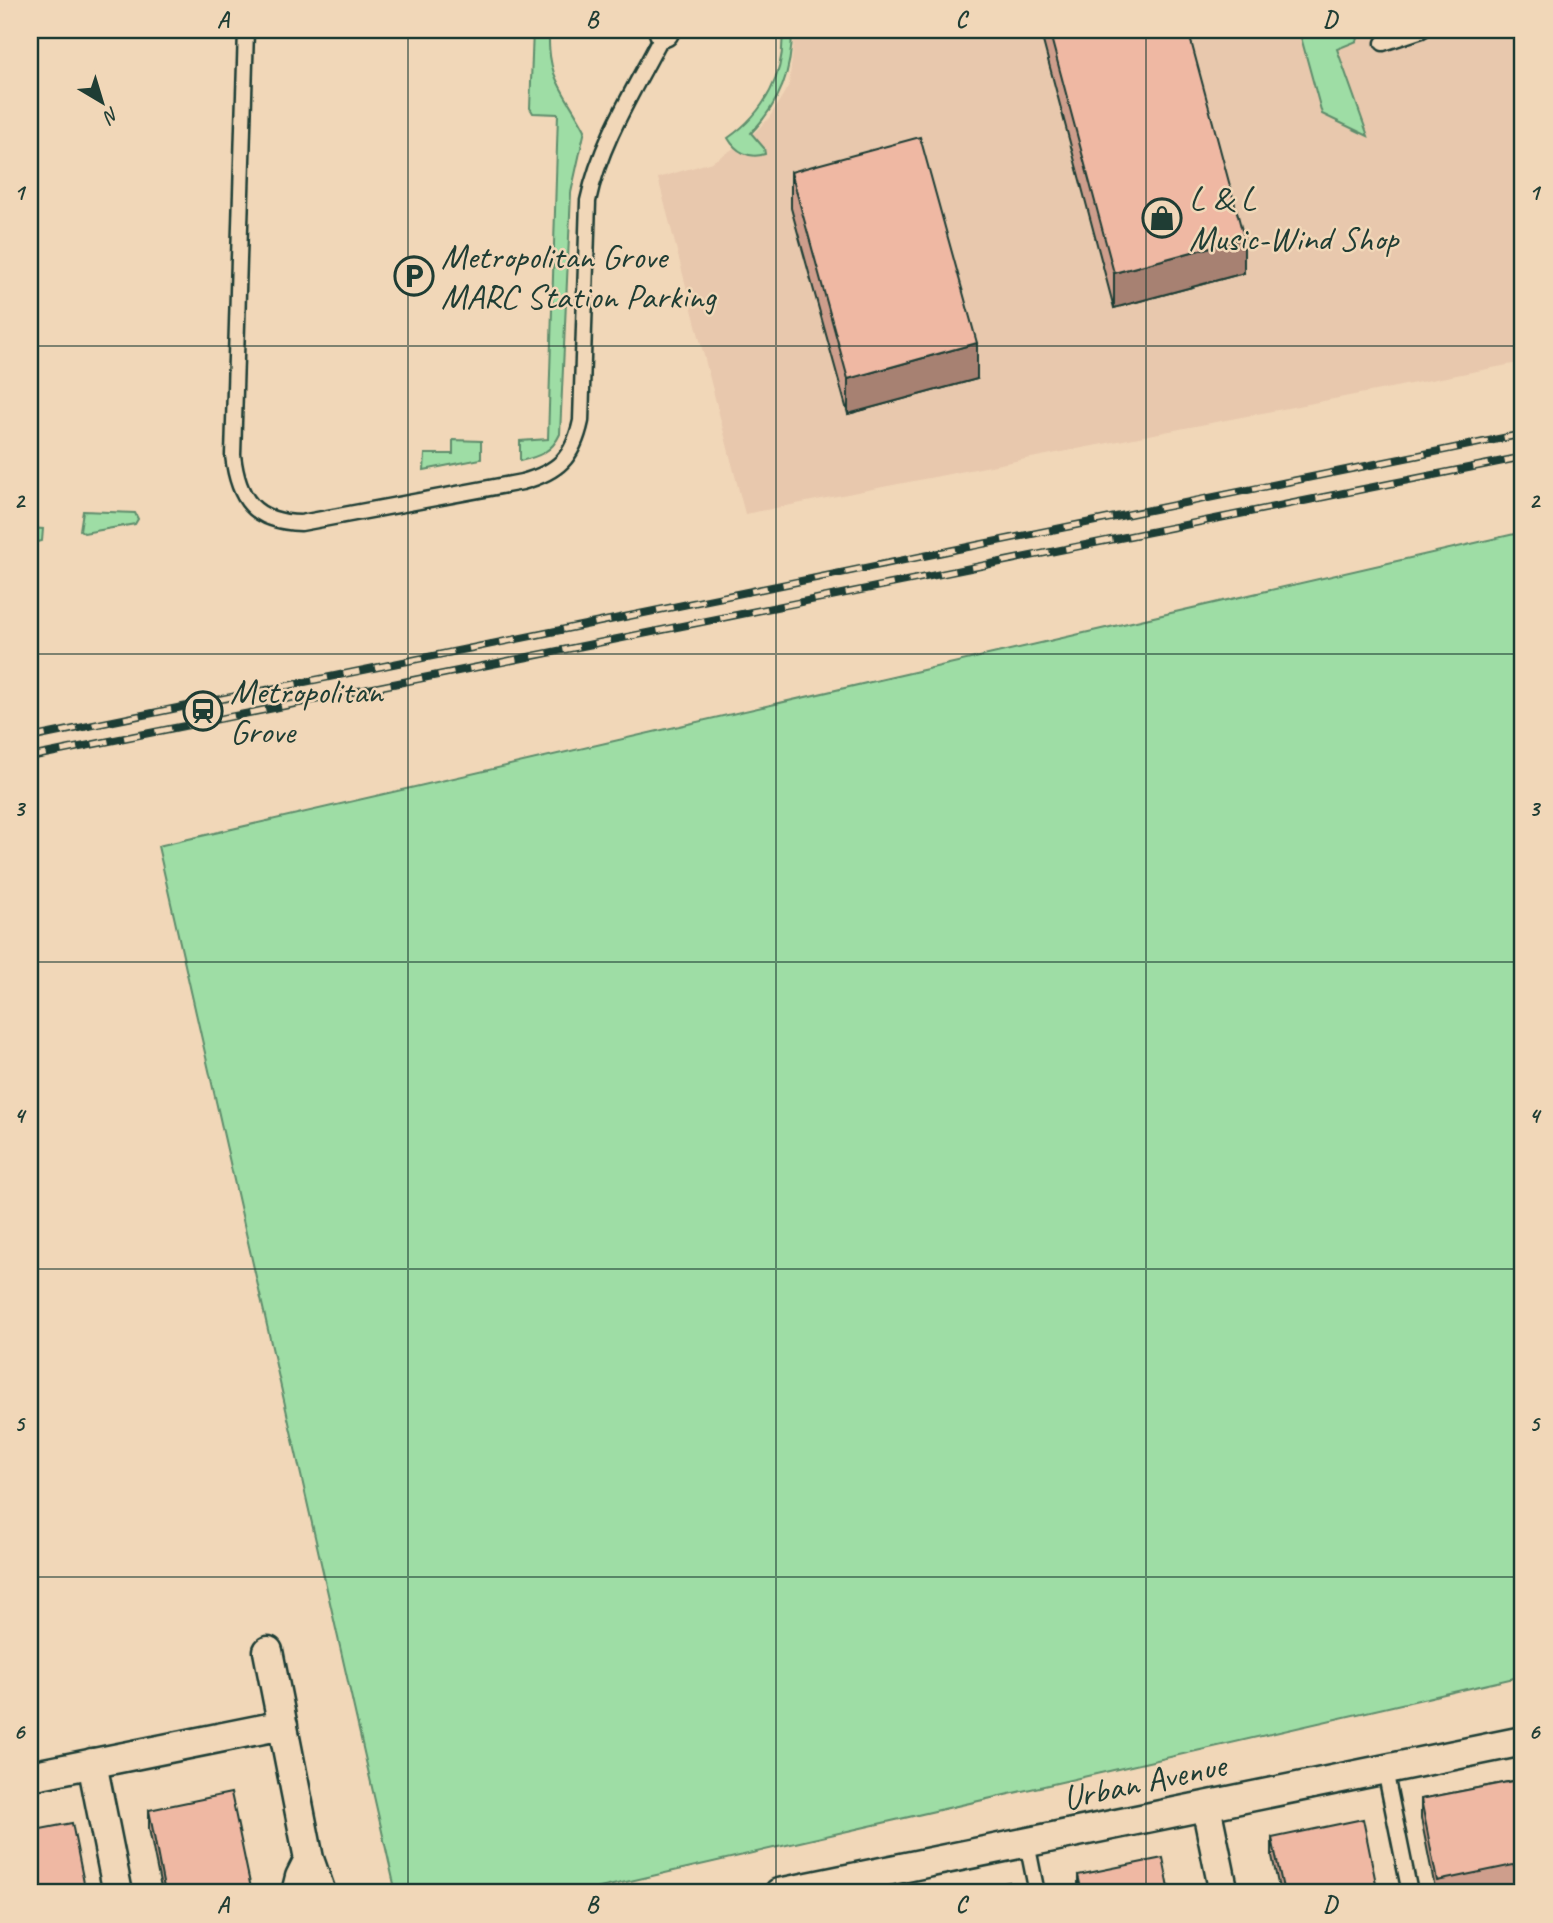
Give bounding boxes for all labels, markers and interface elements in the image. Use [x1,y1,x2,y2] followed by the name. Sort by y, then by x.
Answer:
[217,5,231,34] text: A
[586,5,600,34] text: B
[956,5,970,34] text: C
[1323,5,1339,34] text: D
[66,66,136,136] north arrow
[97,102,124,130] text: N
[1189,176,1400,261] place label: L & L Music-Wind Shop
[14,178,27,207] text: 1
[1529,178,1542,207] text: 1
[1141,197,1183,239] shop icon: L & L Music-Wind Shop
[441,234,717,319] place label: Metropolitan Grove MARC Station Parking
[393,255,435,297] parking icon: Metropolitan Grove MARC Station Parking
[14,486,27,515] text: 2
[1529,486,1542,515] text: 2
[230,669,385,754] place label: Metropolitan Grove
[182,690,224,732] station icon: Metropolitan Grove
[14,794,27,823] text: 3
[1529,794,1542,823] text: 3
[14,1101,27,1130] text: 4
[1529,1101,1542,1130] text: 4
[14,1409,26,1438] text: 5
[1529,1409,1541,1438] text: 5
[14,1717,27,1746] text: 6
[1529,1717,1542,1746] text: 6
[1059,1742,1232,1821] street label: Urban Avenue
[217,1890,231,1919] text: A
[586,1890,600,1919] text: B
[956,1890,970,1919] text: C
[1323,1890,1339,1919] text: D

